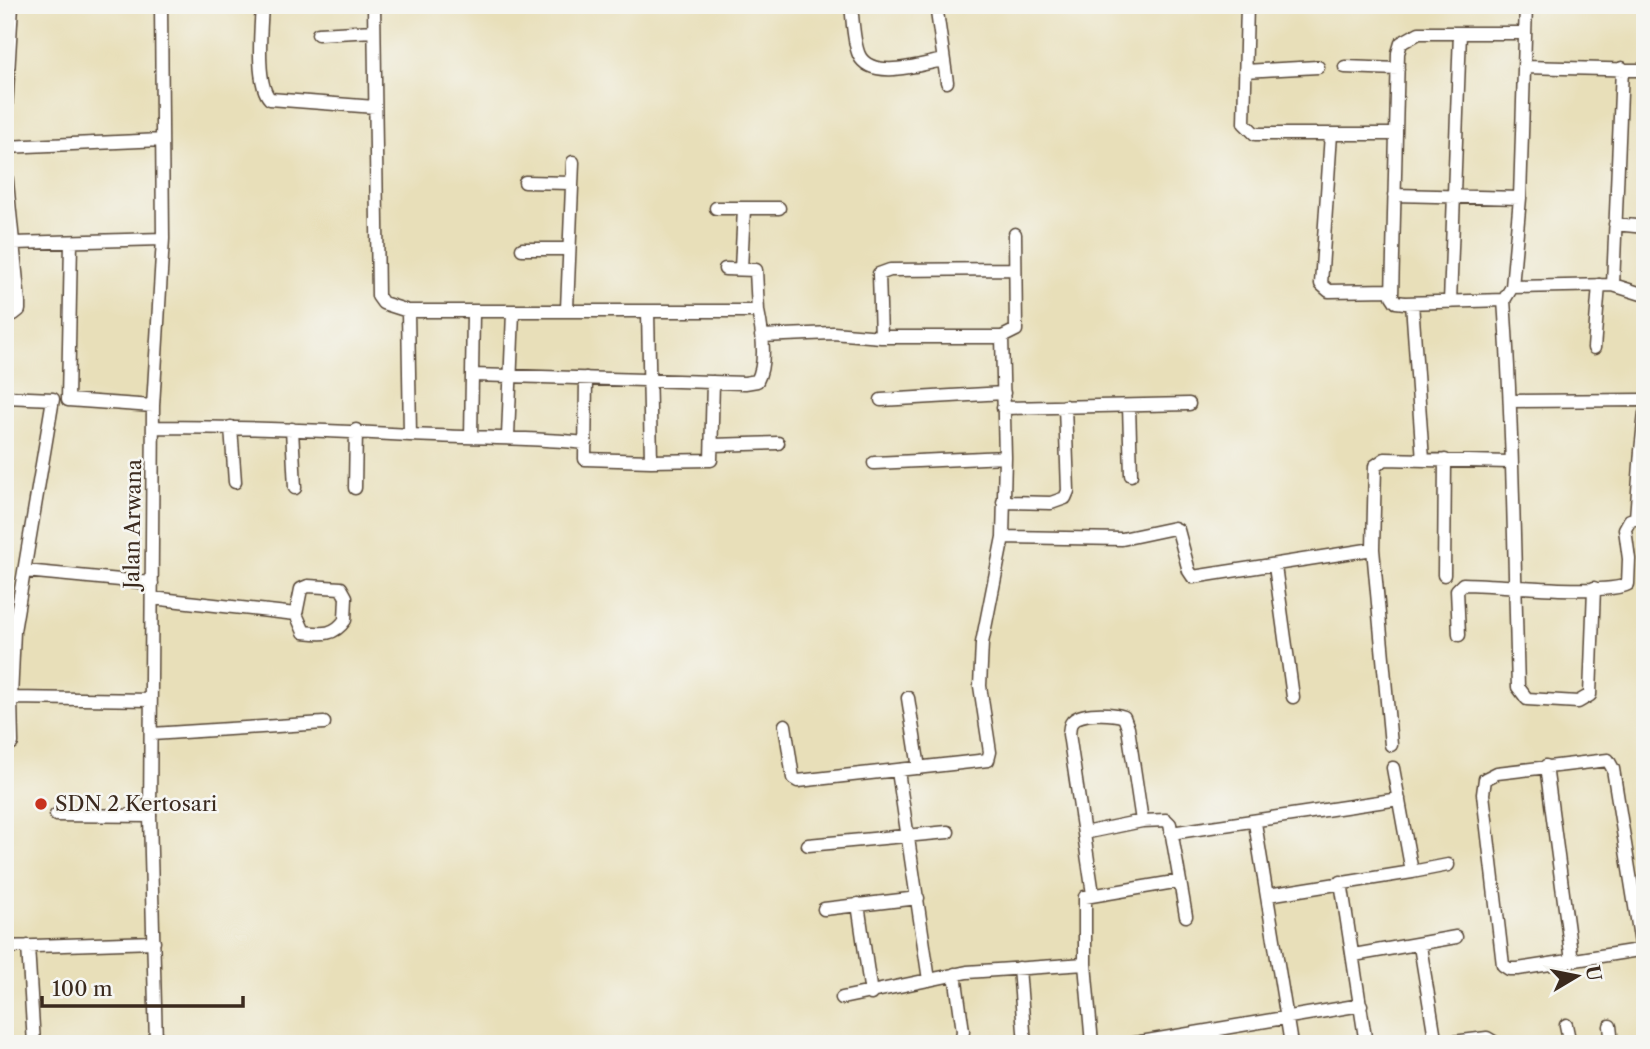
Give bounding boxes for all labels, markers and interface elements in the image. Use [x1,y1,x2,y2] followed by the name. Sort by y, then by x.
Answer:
[119,458,146,592] street label: Jalan Arwana
[55,791,217,816] place label: SDN 2 Kertosari
[33,796,49,812] marker: SDN 2 Kertosari
[1542,940,1612,1010] north arrow
[1581,964,1606,983] text: U
[42,965,243,1009] scale bar
[52,976,113,1001] text: 100 m

